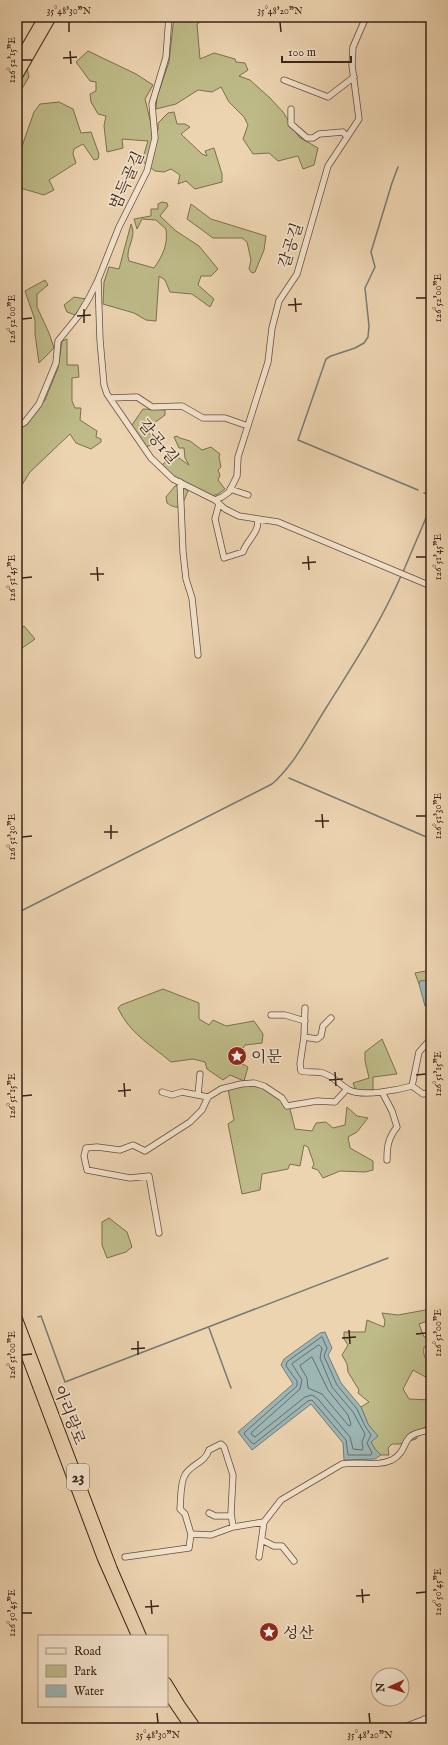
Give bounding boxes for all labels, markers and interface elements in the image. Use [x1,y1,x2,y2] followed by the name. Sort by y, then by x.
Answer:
[47,5,92,18] text: 35°48'30"N
[257,5,303,18] text: 35°48'20"N
[6,37,19,83] text: 126°52'15"E
[282,38,351,64] scale bar
[288,45,316,60] text: 100 m
[106,149,150,213] street label: 범득골길
[275,220,309,271] street label: 갈공길
[432,274,445,322] text: 126°52'00"E
[6,295,19,343] text: 126°52'00"E
[133,416,182,469] street label: 갈공1길
[432,534,445,580] text: 126°51'45"E
[6,555,19,601] text: 126°51'45"E
[432,793,445,839] text: 126°51'30"E
[6,814,19,860] text: 126°51'30"E
[226,1045,248,1067] place icon: 이문
[251,1048,282,1068] place label: 이문
[432,1051,445,1097] text: 126°51'15"E
[6,1073,19,1119] text: 126°51'15"E
[432,1309,445,1357] text: 126°51'00"E
[6,1331,19,1379] text: 126°51'00"E
[48,1383,89,1449] street label: 아리랑로
[67,1464,89,1490] road number: 23
[432,1568,445,1616] text: 126°50'45"E
[6,1589,19,1637] text: 126°50'45"E
[258,1621,280,1643] place icon: 성산
[283,1624,314,1644] place label: 성산
[38,1635,168,1707] legend
[74,1644,102,1659] text: Road
[74,1664,97,1679] text: Park
[370,1667,410,1707] north arrow
[374,1682,388,1694] text: N
[74,1684,105,1699] text: Water
[136,1729,181,1742] text: 35°48'30"N
[347,1729,393,1742] text: 35°48'20"N

